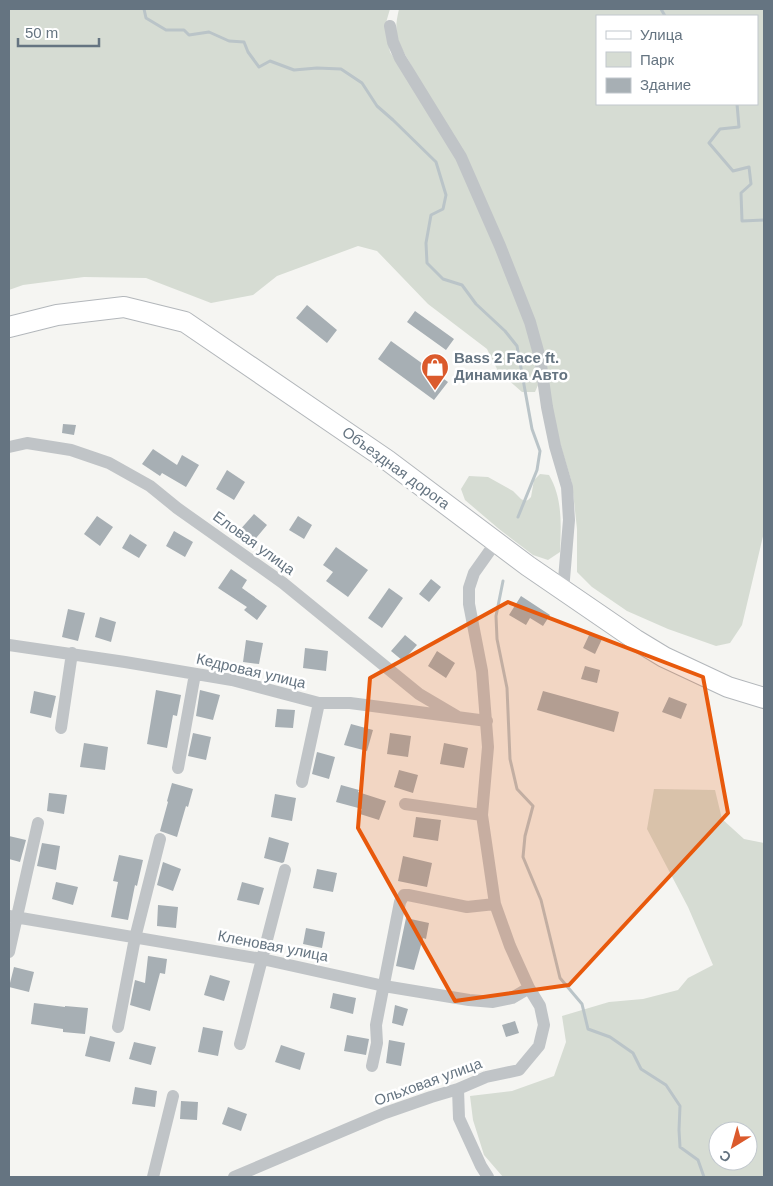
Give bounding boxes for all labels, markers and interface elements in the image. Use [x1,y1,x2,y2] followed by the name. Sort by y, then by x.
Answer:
[18,15,99,47] scale bar
[596,15,758,105] legend
[25,24,58,41] text: 50 m
[640,26,683,43] text: Улица
[640,51,674,68] text: Парк
[640,76,691,93] text: Здание
[454,349,568,383] place label: Bass 2 Face ft. Динамика Авто
[420,352,450,391] shop icon: Bass 2 Face ft. Динамика Авто
[339,423,454,513] street label: Объездная дорога
[210,507,299,578] street label: Еловая улица
[195,650,308,692] street label: Кедровая улица
[216,926,330,965] street label: Кленовая улица
[372,1054,485,1109] street label: Ольховая улица
[708,1121,758,1171] north arrow
[716,1147,734,1166] text: С

